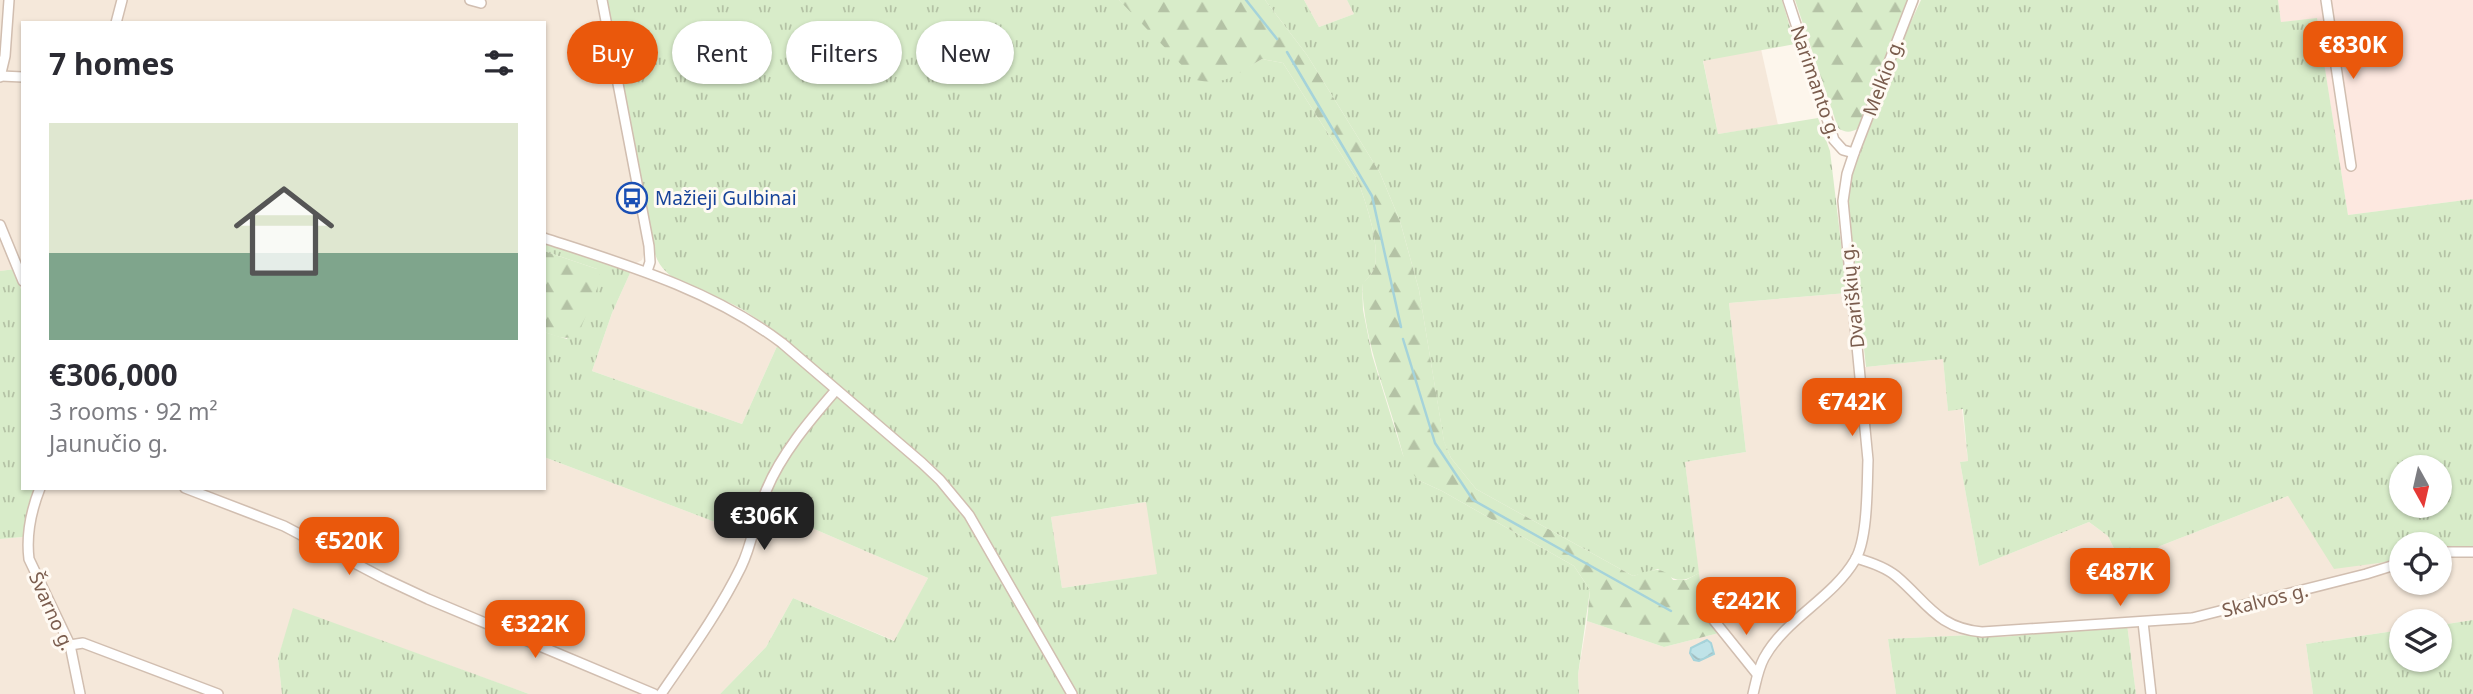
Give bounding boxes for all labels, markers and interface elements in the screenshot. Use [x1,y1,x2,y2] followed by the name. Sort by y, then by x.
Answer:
[567,21,658,84] chip: Buy
[672,21,772,84] chip: Rent
[786,21,902,84] chip: Filters
[916,21,1014,84] chip: New
[1784,22,1848,142] street label: Narimanto g.
[2304,22,2402,81] pin: €830K
[2319,28,2387,60] text: €830K
[1856,34,1910,120] street label: Melkio g.
[49,43,174,84] text: 7 homes
[480,44,518,82] icon: filters
[221,168,347,294] icon: home
[615,181,649,215] bus stop icon: Mažieji Gulbinai
[655,185,797,211] place label: Mažieji Gulbinai
[1834,243,1870,349] street label: Dvariškių g.
[49,354,178,395] text: €306,000
[1803,378,1901,438] pin: €742K
[1818,385,1886,417] text: €742K
[49,395,218,427] text: 3 rooms · 92 m²
[49,427,168,459] text: Jaunučio g.
[2389,455,2452,518] north arrow
[2389,455,2452,672] map controls
[715,492,813,552] pin: €306K
[730,499,798,531] text: €306K
[300,518,398,577] pin: €520K
[315,524,383,556] text: €520K
[2389,532,2452,595] button: locate
[2071,548,2169,608] pin: €487K
[2086,555,2154,587] text: €487K
[23,568,81,654] street label: Švarno g.
[2219,577,2311,623] street label: Skalvos g.
[1697,578,1795,637] pin: €242K
[1712,584,1780,616] text: €242K
[486,600,584,660] pin: €322K
[501,607,569,639] text: €322K
[2389,609,2452,672] button: layers

